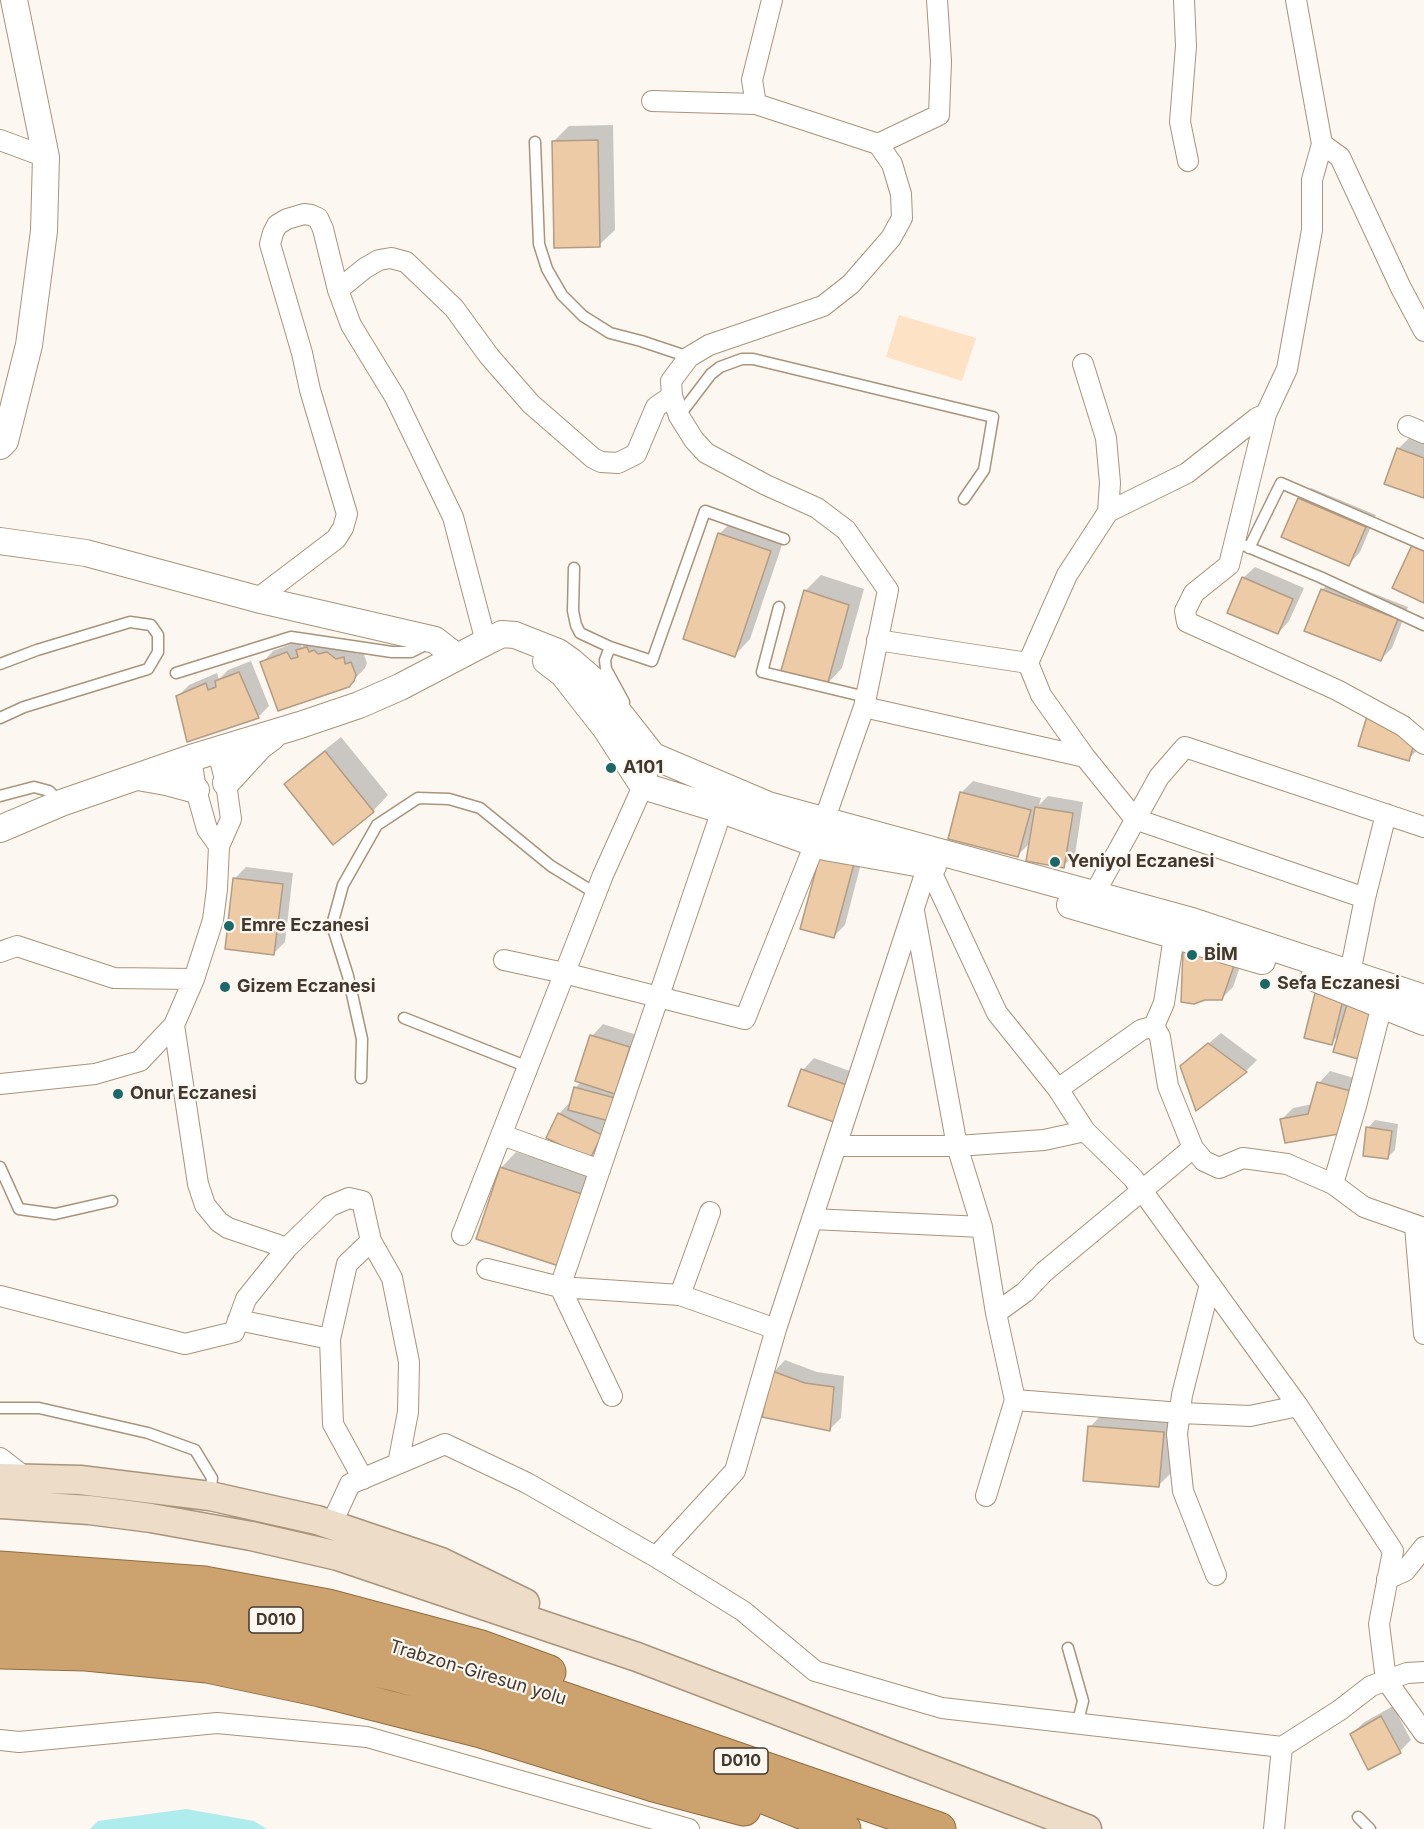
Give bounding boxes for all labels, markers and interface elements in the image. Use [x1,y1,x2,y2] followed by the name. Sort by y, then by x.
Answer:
[623,757,663,779] place label: A101
[604,761,618,775] marker: A101
[1067,851,1214,873] place label: Yeniyol Eczanesi
[1048,855,1062,869] marker: Yeniyol Eczanesi
[241,915,369,937] place label: Emre Eczanesi
[222,919,236,933] marker: Emre Eczanesi
[1204,944,1238,966] place label: BİM
[1185,948,1199,962] marker: BİM
[1277,973,1400,995] place label: Sefa Eczanesi
[237,976,376,998] place label: Gizem Eczanesi
[1258,977,1272,991] marker: Sefa Eczanesi
[218,980,232,994] marker: Gizem Eczanesi
[130,1083,257,1105] place label: Onur Eczanesi
[111,1087,125,1101] marker: Onur Eczanesi
[249,1607,303,1633] road number: D010
[387,1636,569,1710] street label: Trabzon-Giresun yolu
[714,1748,768,1774] road number: D010

